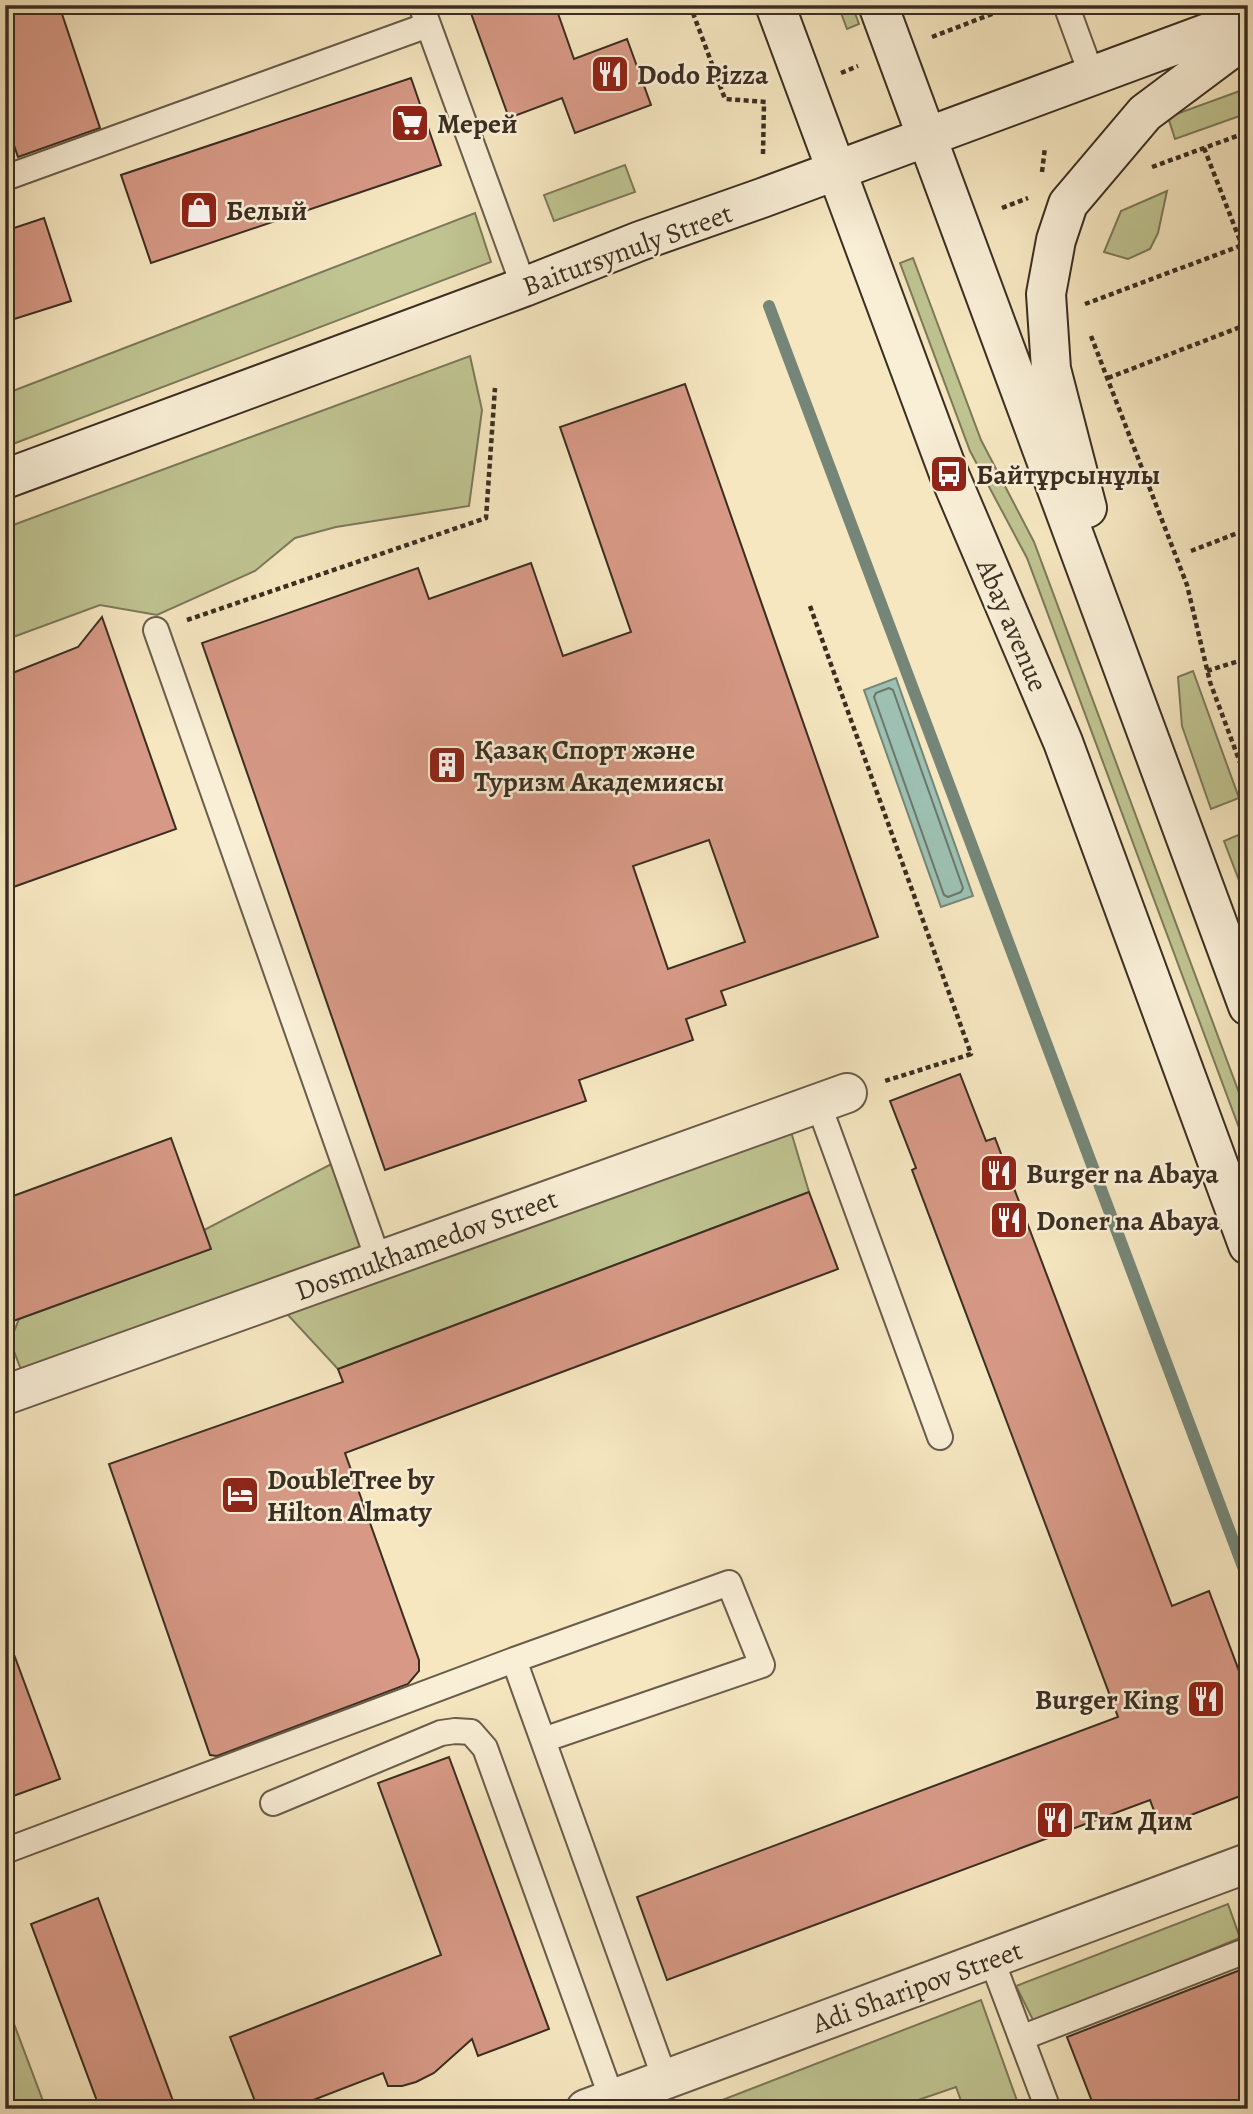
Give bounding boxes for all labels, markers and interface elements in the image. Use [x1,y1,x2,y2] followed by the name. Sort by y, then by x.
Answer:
[589,53,631,95] restaurant icon: Dodo Pizza
[637,56,769,94] place label: Dodo Pizza
[389,102,431,144] supermarket icon: Мерей
[437,105,518,143] place label: Мерей
[178,189,220,231] shop icon: Белый
[226,192,307,230] place label: Белый
[517,194,738,306] street label: Baitursynuly Street
[928,453,970,495] bus stop icon: Байтұрсынұлы
[976,456,1160,494] place label: Байтұрсынұлы
[967,552,1057,698] street label: Abay avenue
[474,731,724,801] place label: Қазақ Спорт және Туризм Академиясы
[426,744,468,786] building icon: Қазақ Спорт және Туризм Академиясы
[978,1152,1020,1194] restaurant icon: Burger na Abaya
[1026,1155,1219,1193] place label: Burger na Abaya
[290,1180,563,1310] street label: Dosmukhamedov Street
[988,1199,1030,1241] restaurant icon: Doner na Abaya
[1036,1202,1220,1240] place label: Doner na Abaya
[267,1461,435,1531] place label: DoubleTree by Hilton Almaty
[219,1474,261,1516] hotel icon: DoubleTree by Hilton Almaty
[1185,1678,1227,1720] restaurant icon: Burger King
[1035,1681,1180,1719] place label: Burger King
[1034,1799,1076,1841] restaurant icon: Тим Дим
[1082,1802,1193,1840] place label: Тим Дим
[806,1931,1028,2043] street label: Adi Sharipov Street

